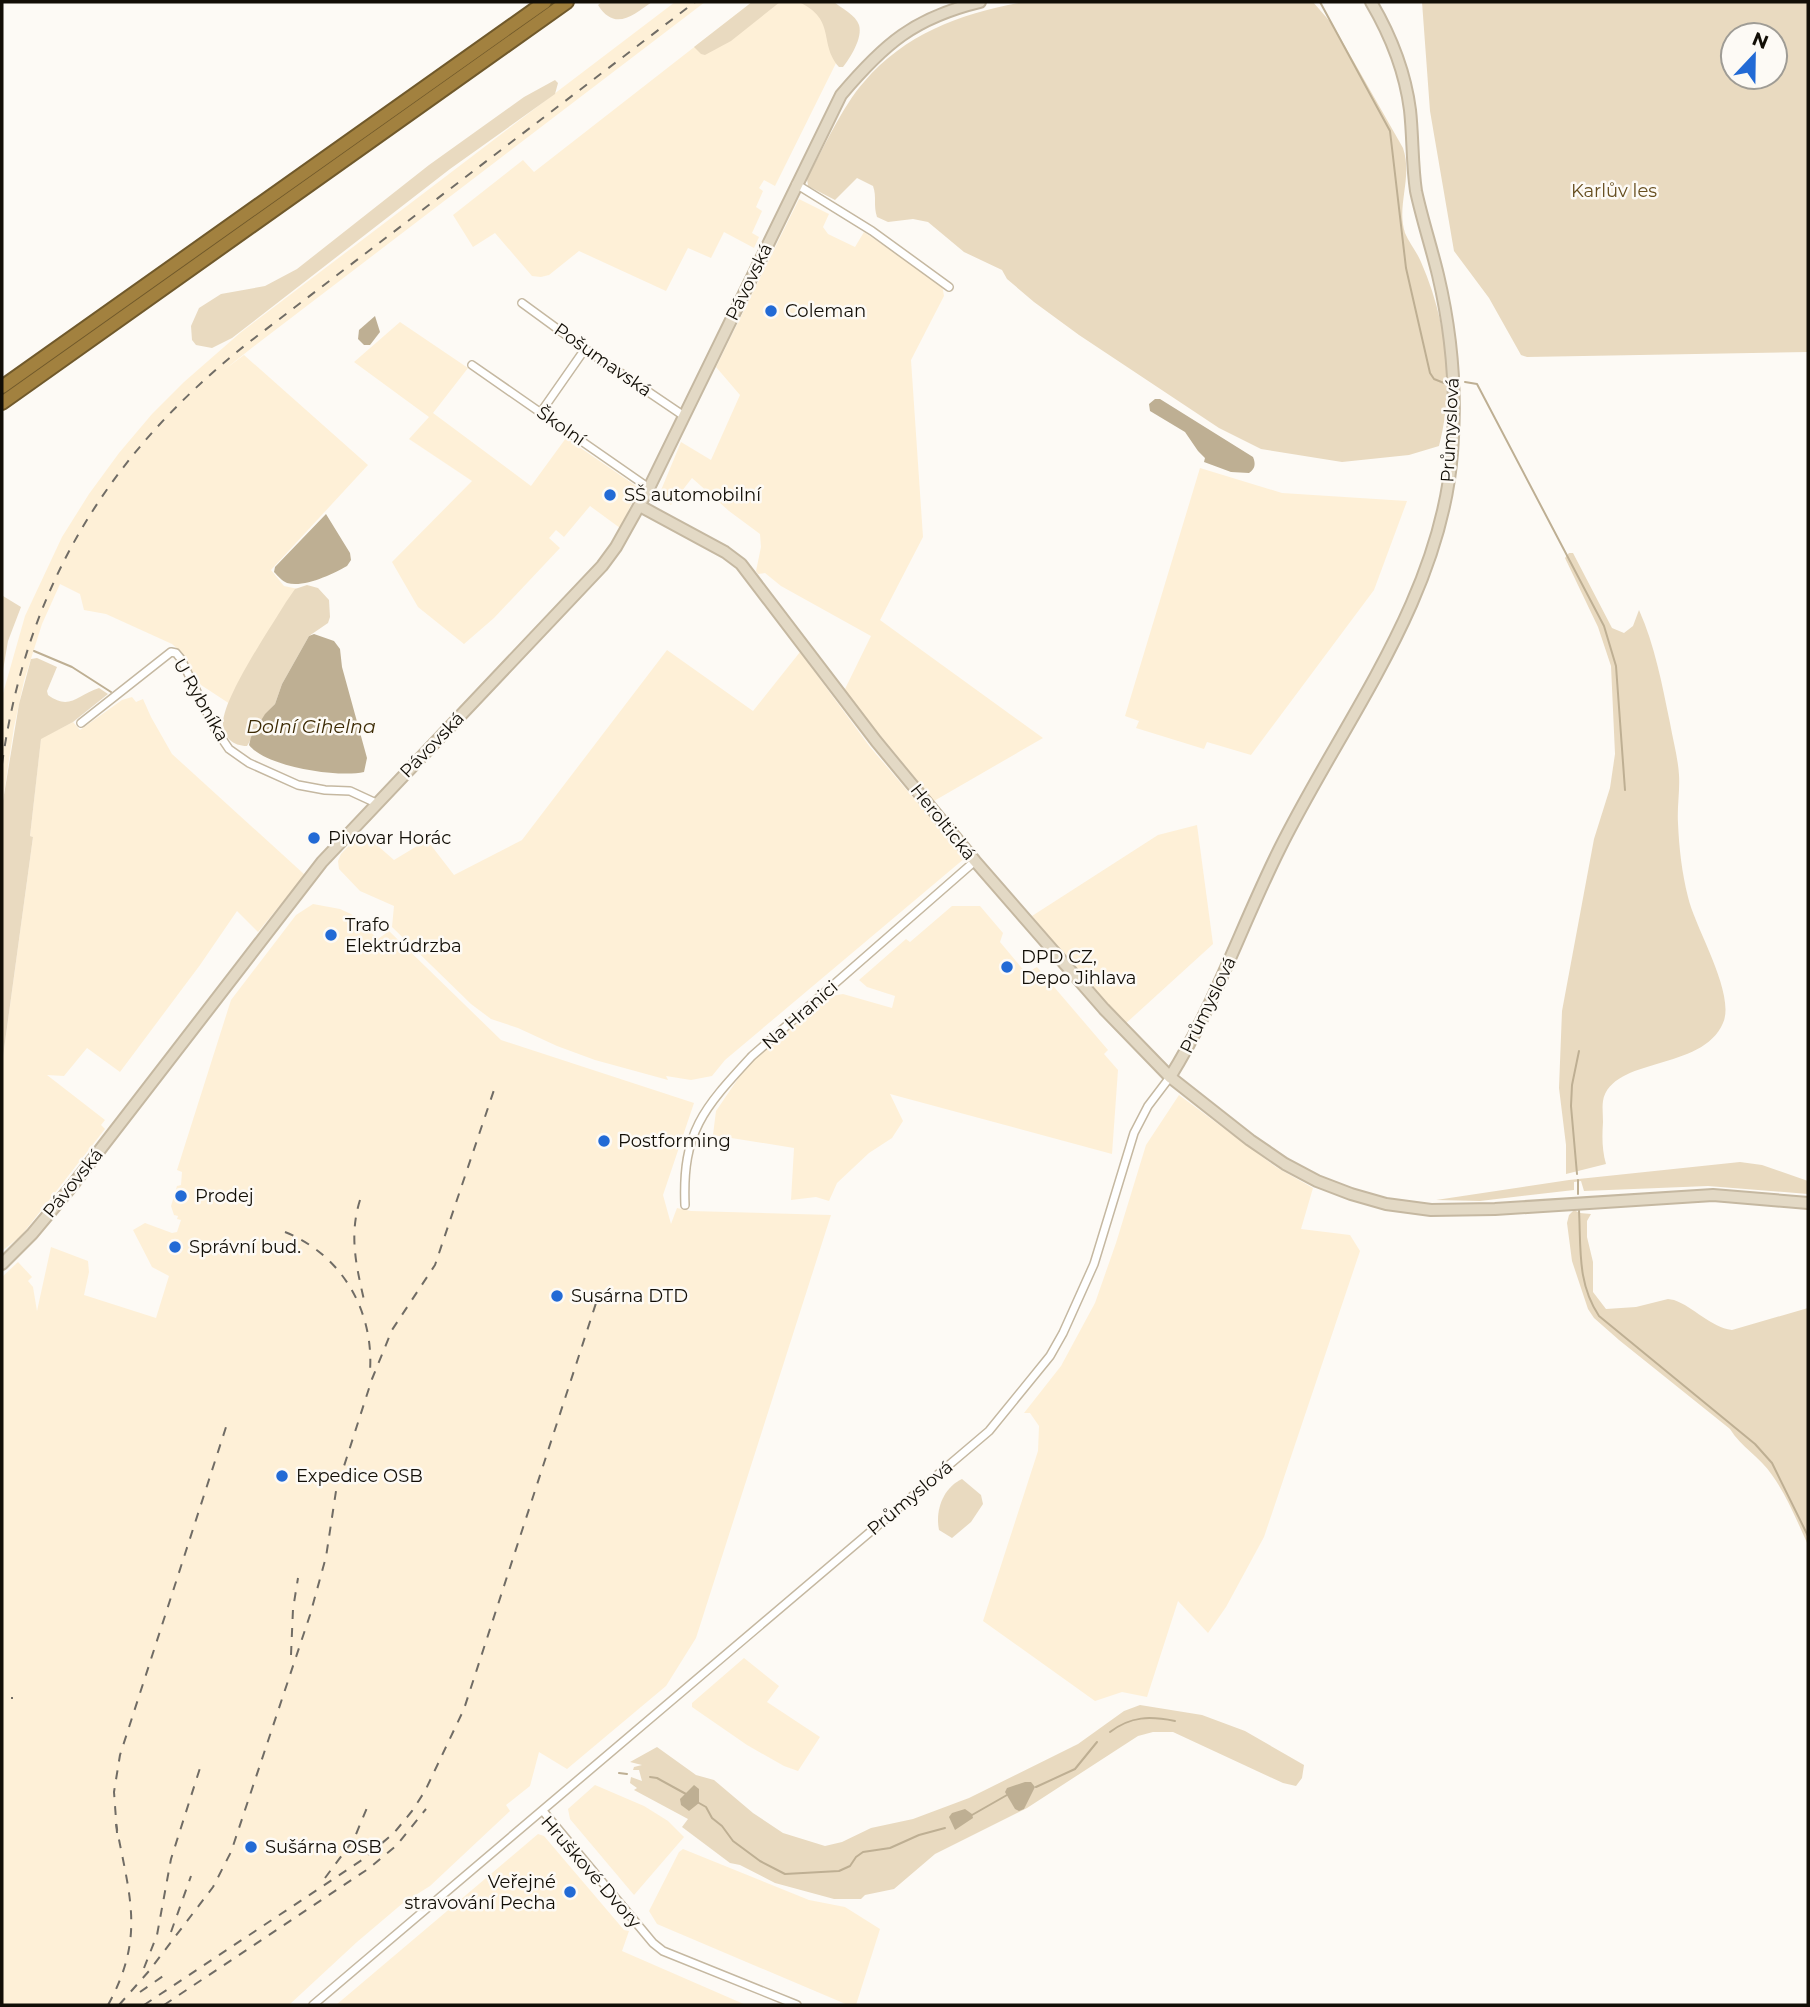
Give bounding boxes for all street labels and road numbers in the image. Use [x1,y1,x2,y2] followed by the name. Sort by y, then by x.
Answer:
[721,240,777,324] street label: Pávovská
[550,318,656,402] street label: Pošumavská
[1436,377,1464,483] street label: Průmyslová
[532,401,591,451] street label: Školní
[168,655,234,745] street label: U Rybníka
[395,707,469,783] street label: Pávovská
[906,779,980,865] street label: Heroltická
[1175,953,1241,1057] street label: Průmyslová
[757,976,843,1054] street label: Na Hranici
[38,1144,108,1222] street label: Pávovská
[863,1456,957,1540] street label: Průmyslová
[536,1811,646,1933] street label: Hruškové Dvory

